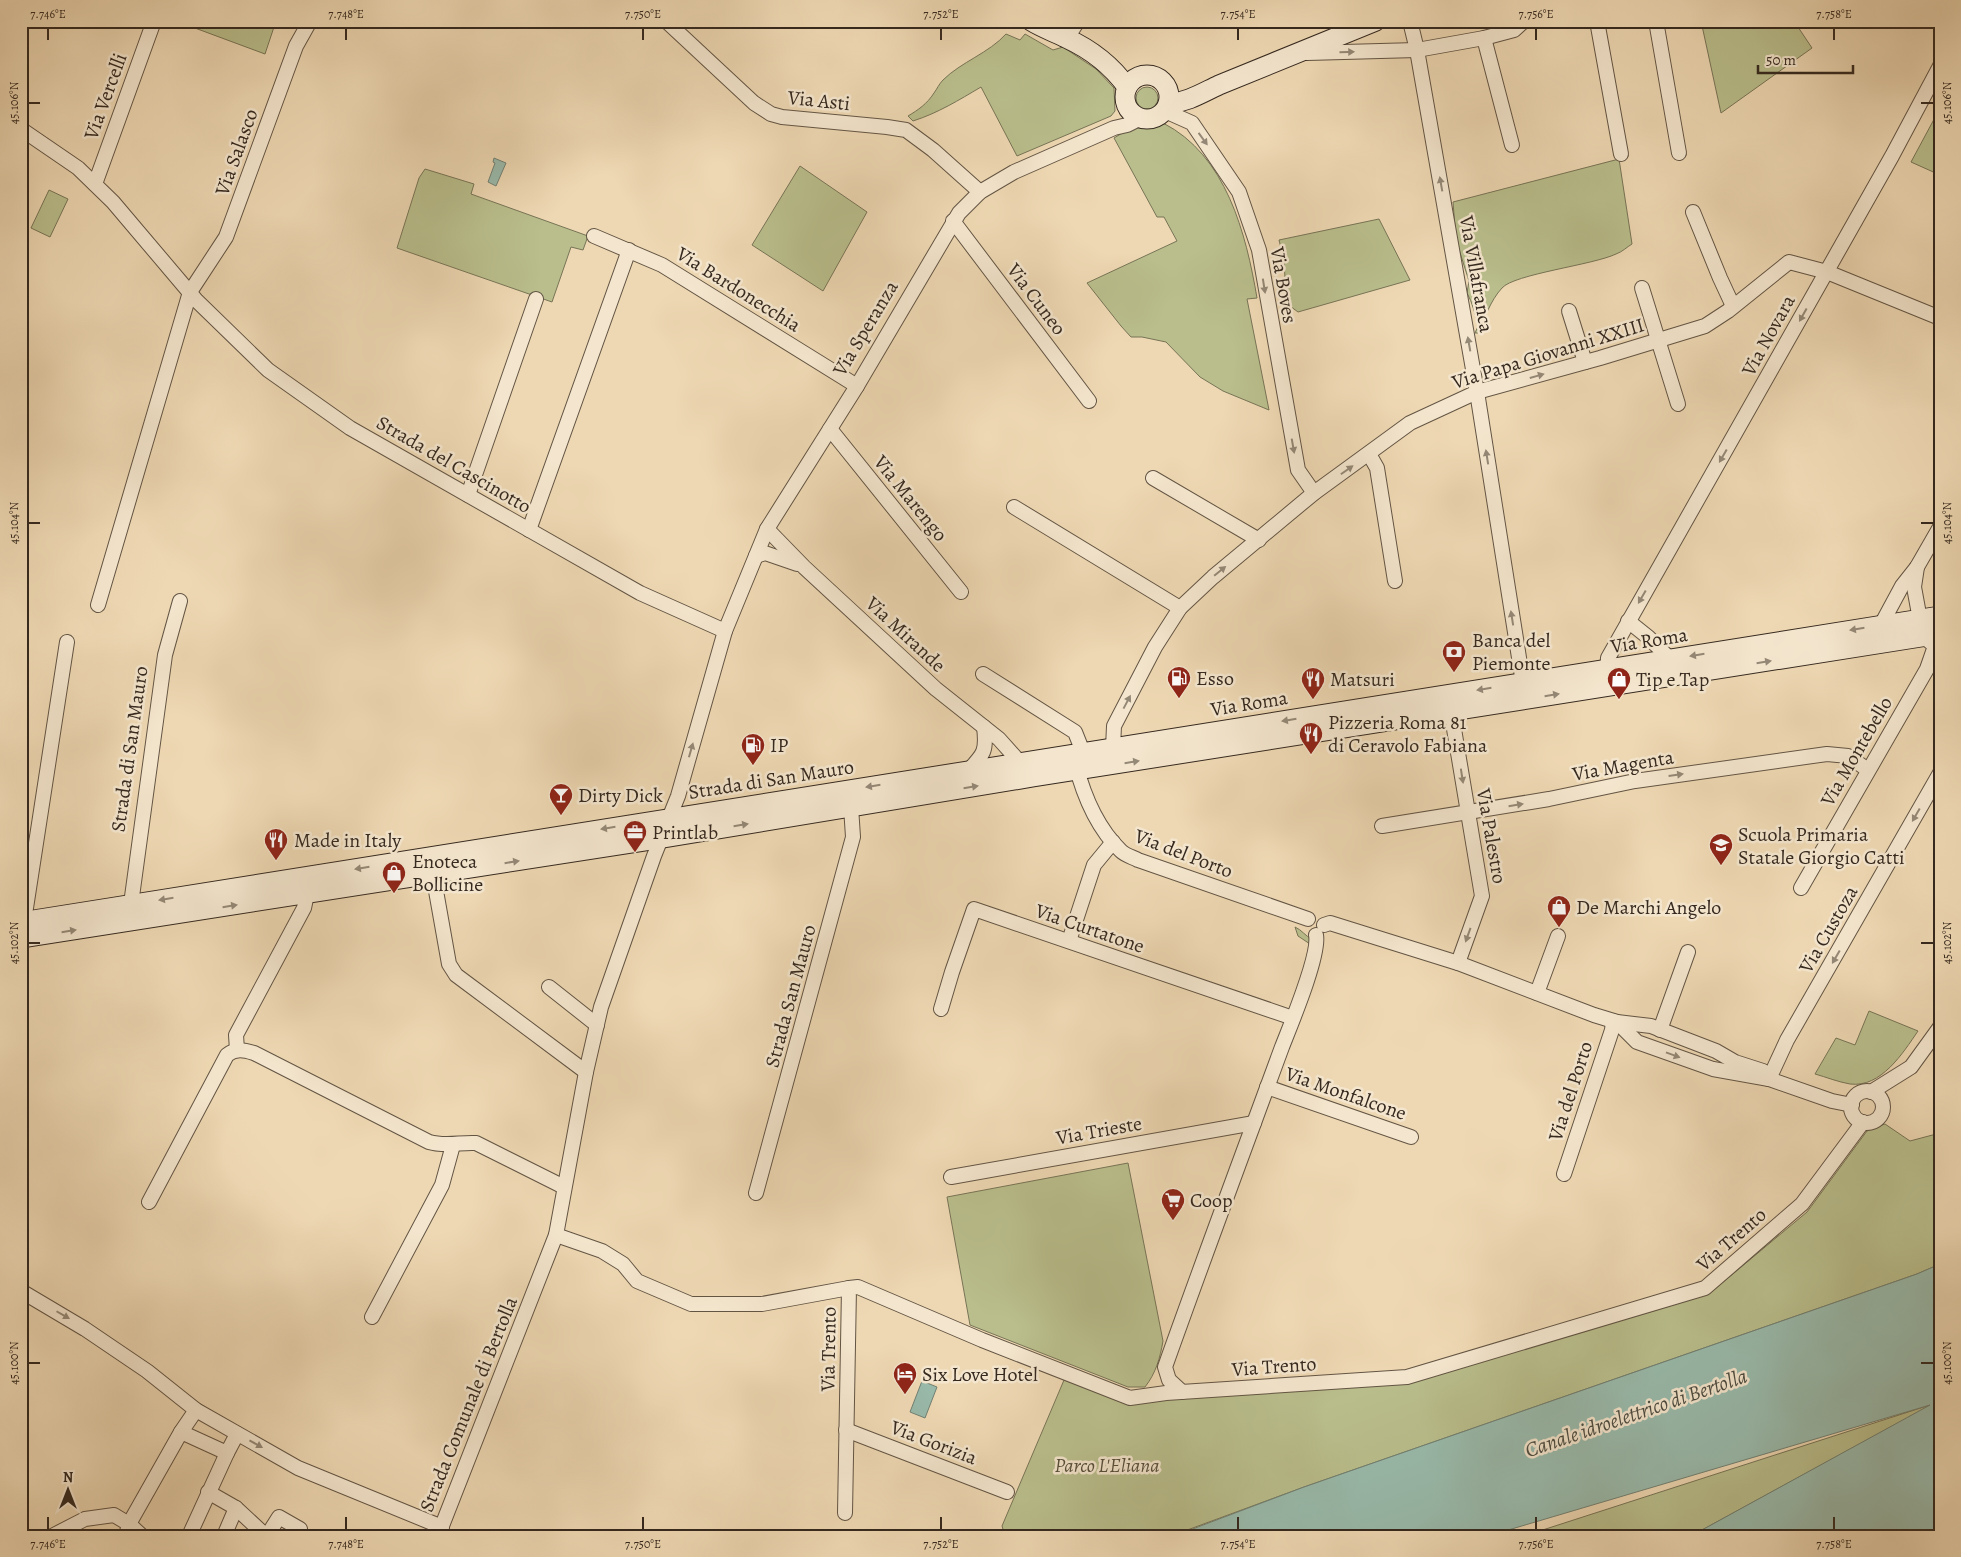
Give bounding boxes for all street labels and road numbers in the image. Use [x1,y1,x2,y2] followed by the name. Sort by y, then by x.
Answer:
[77,49,134,144] street label: Via Vercelli
[786,84,851,117] street label: Via Asti
[208,105,265,200] street label: Via Salasco
[1453,212,1500,335] street label: Via Villafranca
[671,240,807,339] street label: Via Bardonecchia
[1263,244,1304,325] street label: Via Boves
[1000,257,1073,341] street label: Via Cuneo
[826,275,905,382] street label: Via Speranza
[1735,289,1802,381] street label: Via Novara
[1448,311,1648,396] street label: Via Papa Giovanni XXIII
[371,409,536,520] street label: Strada del Cascinotto
[867,449,954,547] street label: Via Marengo
[859,590,952,678] street label: Via Mirande
[1608,621,1690,660] street label: Via Roma
[104,664,154,834] street label: Strada di San Mauro
[1208,684,1290,723] street label: Via Roma
[1814,692,1899,812] street label: Via Montebello
[1569,743,1676,788] street label: Via Magenta
[686,753,856,806] street label: Strada di San Mauro
[1470,785,1513,886] street label: Via Palestro
[1130,822,1237,885] street label: Via del Porto
[1792,880,1865,979] street label: Via Custoza
[1031,897,1148,960] street label: Via Curtatone
[758,922,823,1070] street label: Strada San Mauro
[1541,1038,1599,1145] street label: Via del Porto
[1281,1060,1410,1127] street label: Via Monfalcone
[1053,1110,1144,1151] street label: Via Trieste
[1690,1201,1772,1278] street label: Via Trento
[413,1292,524,1516] street label: Strada Comunale di Bertolla
[814,1306,843,1393] street label: Via Trento
[1230,1350,1317,1383] street label: Via Trento
[886,1413,982,1472] street label: Via Gorizia

